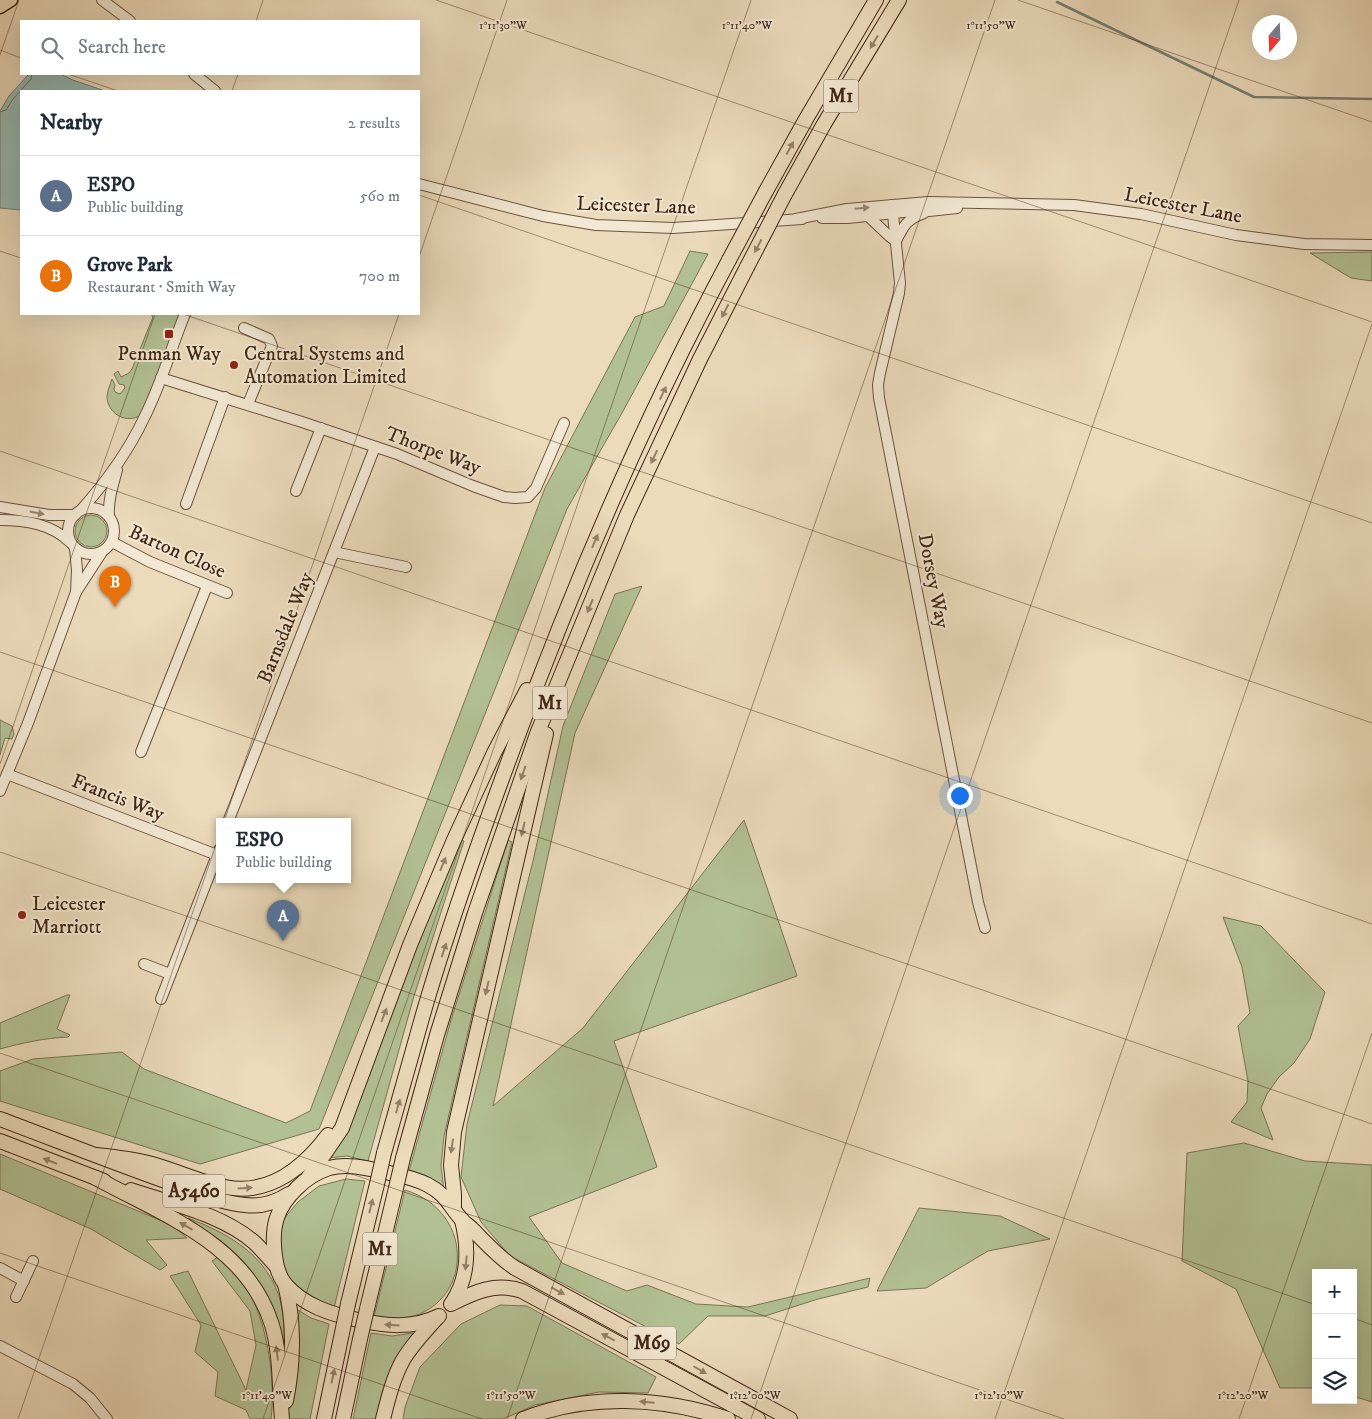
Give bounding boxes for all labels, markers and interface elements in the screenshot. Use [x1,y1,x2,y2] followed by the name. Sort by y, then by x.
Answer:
[1252,15,1297,60] north arrow
[479,18,528,33] text: 1°11'30"W
[722,18,773,33] text: 1°11'40"W
[966,18,1017,33] text: 1°11'50"W
[20,20,420,75] search box
[38,34,66,62] icon: search
[869,35,878,48] one-way arrow
[78,36,166,59] text: Search here
[824,80,858,112] road number: M1
[40,110,102,136] text: Nearby
[348,113,400,133] text: 2 results
[785,141,794,155] one-way arrow
[87,174,135,197] text: ESPO
[1122,182,1244,230] street label: Leicester Lane
[51,186,61,206] text: A
[360,186,400,206] text: 560 m
[576,191,696,221] street label: Leicester Lane
[87,197,183,217] text: Public building
[854,203,870,211] one-way arrow
[754,239,762,254] one-way arrow
[87,254,172,277] text: Grove Park
[51,266,61,286] text: B
[359,266,400,286] text: 700 m
[87,277,235,297] text: Restaurant · Smith Way
[720,303,729,318] one-way arrow
[163,328,175,340] marker: Penman Way
[117,342,221,367] place label: Penman Way
[244,342,406,390] place label: Central Systems and Automation Limited
[228,359,240,371] marker: Central Systems and Automation Limited
[659,386,667,400] one-way arrow
[382,421,485,481] street label: Thorpe Way
[649,450,657,464] one-way arrow
[30,510,46,518] one-way arrow
[125,520,229,584] street label: Barton Close
[912,532,955,631] street label: Dorsey Way
[592,534,600,548] one-way arrow
[99,566,131,607] pin: B
[252,568,320,687] street label: Barnsdale Way
[585,599,593,613] one-way arrow
[532,686,568,720] road number: M1
[519,766,526,781] one-way arrow
[68,769,168,827] street label: Francis Way
[947,783,973,809] your location
[216,818,351,883] popup
[519,822,527,837] one-way arrow
[235,829,283,852] text: ESPO
[235,852,332,872] text: Public building
[439,856,447,871] one-way arrow
[32,892,106,940] place label: Leicester Marriott
[267,900,299,941] pin: A
[16,909,28,921] marker: Leicester Marriott
[440,942,448,957] one-way arrow
[483,980,491,995] one-way arrow
[381,1008,388,1023] one-way arrow
[394,1098,402,1113] one-way arrow
[448,1139,456,1155] one-way arrow
[43,1157,58,1164] one-way arrow
[163,1174,225,1208] road number: A5460
[237,1183,253,1191] one-way arrow
[368,1198,376,1213] one-way arrow
[180,1222,193,1231] one-way arrow
[362,1232,398,1266] road number: M1
[462,1256,470,1272] one-way arrow
[1312,1269,1357,1404] map controls
[1312,1269,1357,1314] button: +
[550,1287,565,1295] one-way arrow
[1312,1314,1357,1359] button: −
[384,1321,400,1329] one-way arrow
[628,1326,676,1360] road number: M69
[601,1333,615,1341] one-way arrow
[273,1345,281,1361] one-way arrow
[1312,1359,1357,1404] button: layers
[693,1366,706,1375] one-way arrow
[329,1369,337,1384] one-way arrow
[242,1388,293,1403] text: 1°11'40"W
[486,1388,537,1403] text: 1°11'50"W
[729,1388,782,1403] text: 1°12'00"W
[974,1388,1025,1403] text: 1°12'10"W
[1218,1388,1269,1403] text: 1°12'20"W
[638,1397,654,1405] one-way arrow

